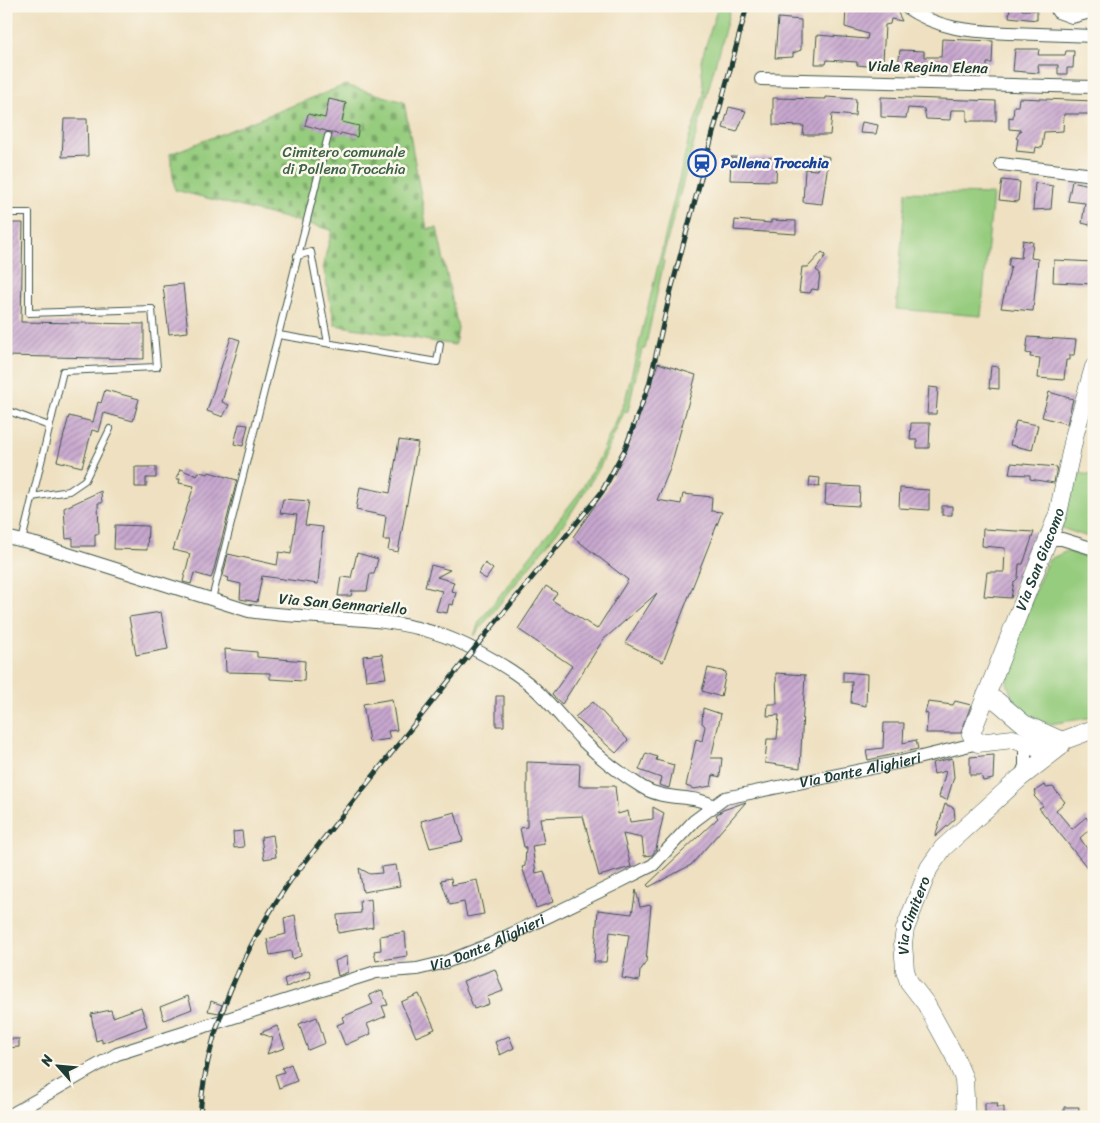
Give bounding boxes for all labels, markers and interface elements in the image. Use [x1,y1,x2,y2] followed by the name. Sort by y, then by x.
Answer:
[868,53,989,81] street label: Viale Regina Elena
[282,139,406,182] park label: Cimitero comunale di Pollena Trocchia
[687,148,717,178] station icon: Pollena Trocchia
[721,150,829,176] place label: Pollena Trocchia
[1008,505,1072,615] street label: Via San Giacomo
[278,585,408,623] street label: Via San Gennariello
[797,744,924,795] street label: Via Dante Alighieri
[890,872,938,955] street label: Via Cimitero
[427,906,550,978] street label: Via Dante Alighieri
[32,1040,82,1090] north arrow
[33,1050,60,1071] text: N

